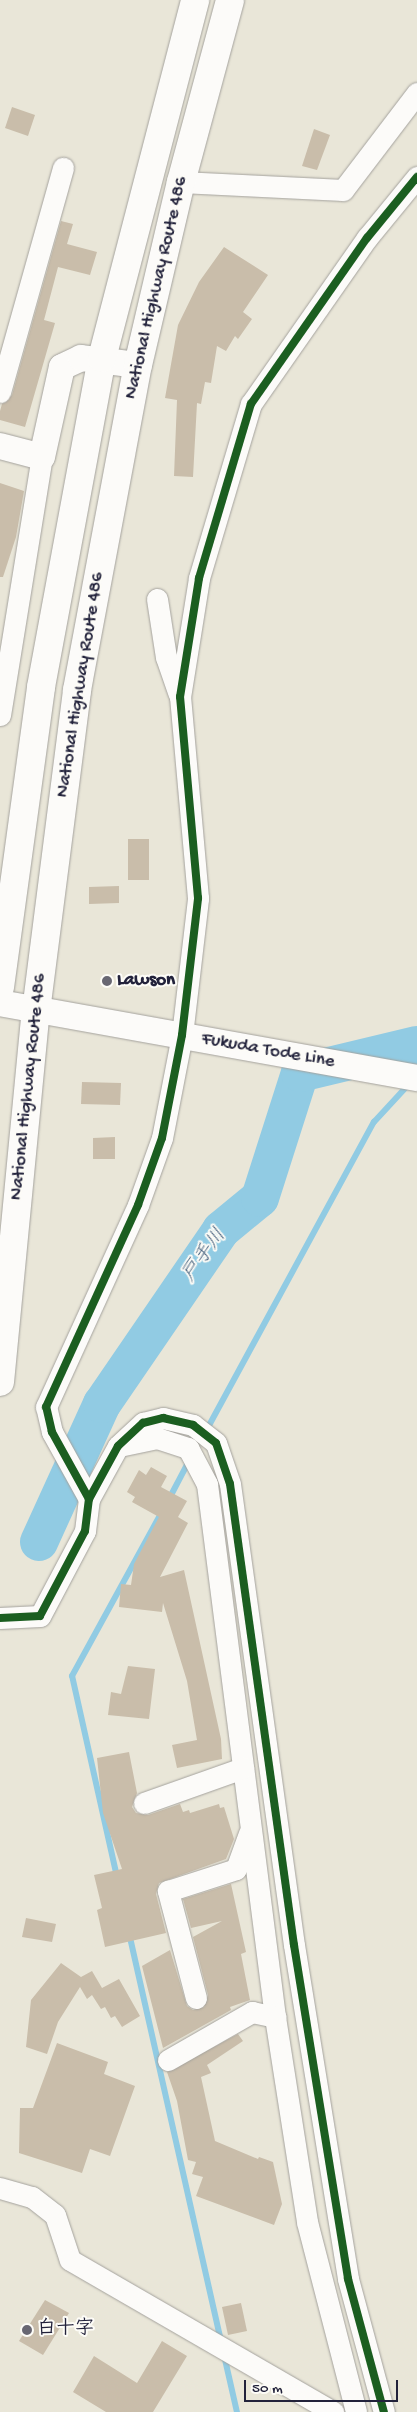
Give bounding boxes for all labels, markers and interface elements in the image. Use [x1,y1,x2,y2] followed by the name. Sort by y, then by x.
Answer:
[120,174,194,402] street label: National Highway Route 486
[52,571,110,799] street label: National Highway Route 486
[117,970,175,992] place label: Lawson
[6,972,52,1202] street label: National Highway Route 486
[101,975,113,987] marker: Lawson
[200,1028,336,1074] street label: Fukuda Tode Line
[178,1225,232,1287] water label: 戸手川
[37,2319,94,2341] place label: 白十字
[21,2324,33,2336] marker: 白十字
[247,2370,401,2402] scale bar
[252,2380,283,2398] text: 50 m

